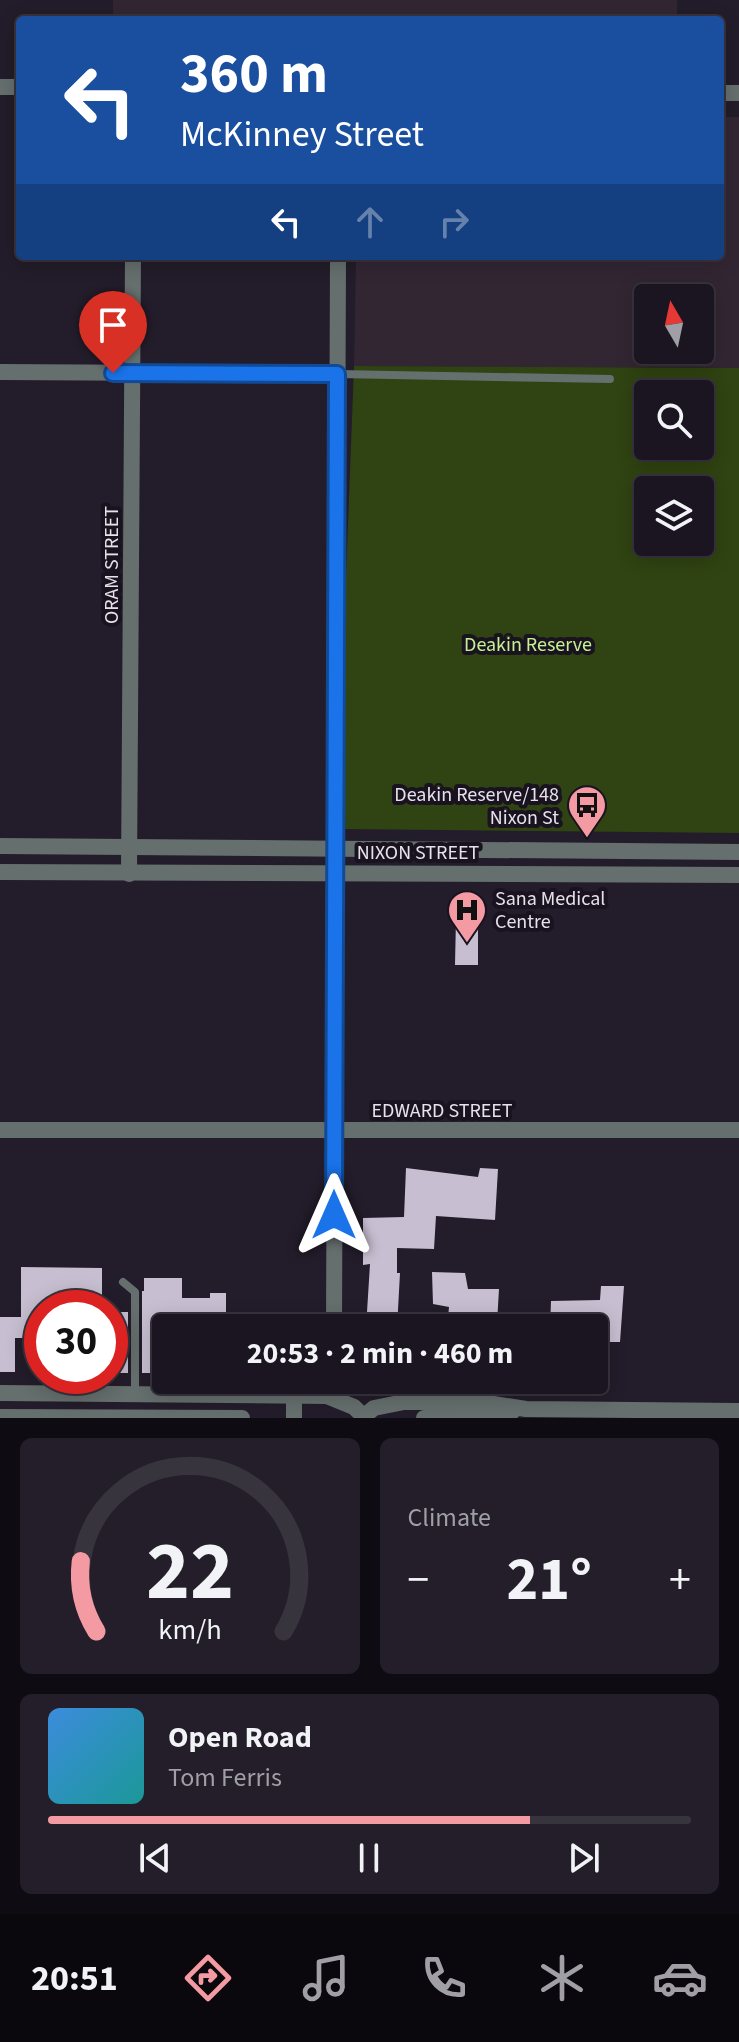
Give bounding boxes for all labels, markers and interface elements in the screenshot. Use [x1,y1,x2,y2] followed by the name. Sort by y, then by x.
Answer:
[180,35,328,114] text: 360 m
[48,48,152,152] icon: left
[180,109,424,160] text: McKinney Street
[264,200,308,244] icon: left
[348,200,392,244] icon: ahead
[432,200,476,244] icon: right
[634,284,714,364] north arrow
[634,284,714,556] map controls
[79,291,147,373] pin
[91,303,135,347] icon: arrive
[634,380,714,460] button: search
[634,476,714,556] button: layers
[98,506,126,624] street label: ORAM STREET
[464,631,592,659] park label: Deakin Reserve
[394,781,559,832] place label: Deakin Reserve/148 Nixon St
[566,784,608,839] bus stop icon: Deakin Reserve/148 Nixon St
[357,839,480,867] street label: NIXON STREET
[495,885,605,936] place label: Sana Medical Centre
[446,889,488,944] hospital icon: Sana Medical Centre
[371,1097,513,1125] street label: EDWARD STREET
[292,1173,376,1257] position arrow
[24,1290,128,1394] speed limit sign: 30
[247,1332,513,1375] text: 20:53 · 2 min · 460 m
[408,1499,491,1536] text: Climate
[146,1513,234,1631] text: 22
[507,1538,592,1623] text: 21°
[408,1549,429,1612] text: −
[669,1549,691,1612] text: +
[158,1610,221,1650] text: km/h
[168,1716,312,1759] text: Open Road
[168,1759,282,1796] text: Tom Ferris
[133,1836,177,1880] icon: previous
[347,1836,391,1880] icon: pause
[562,1836,606,1880] icon: next
[180,1950,236,2006] icon: directions
[298,1950,354,2006] icon: music
[416,1950,472,2006] icon: phone
[534,1950,590,2006] icon: climate
[652,1950,708,2006] icon: car
[31,1953,118,2004] text: 20:51

